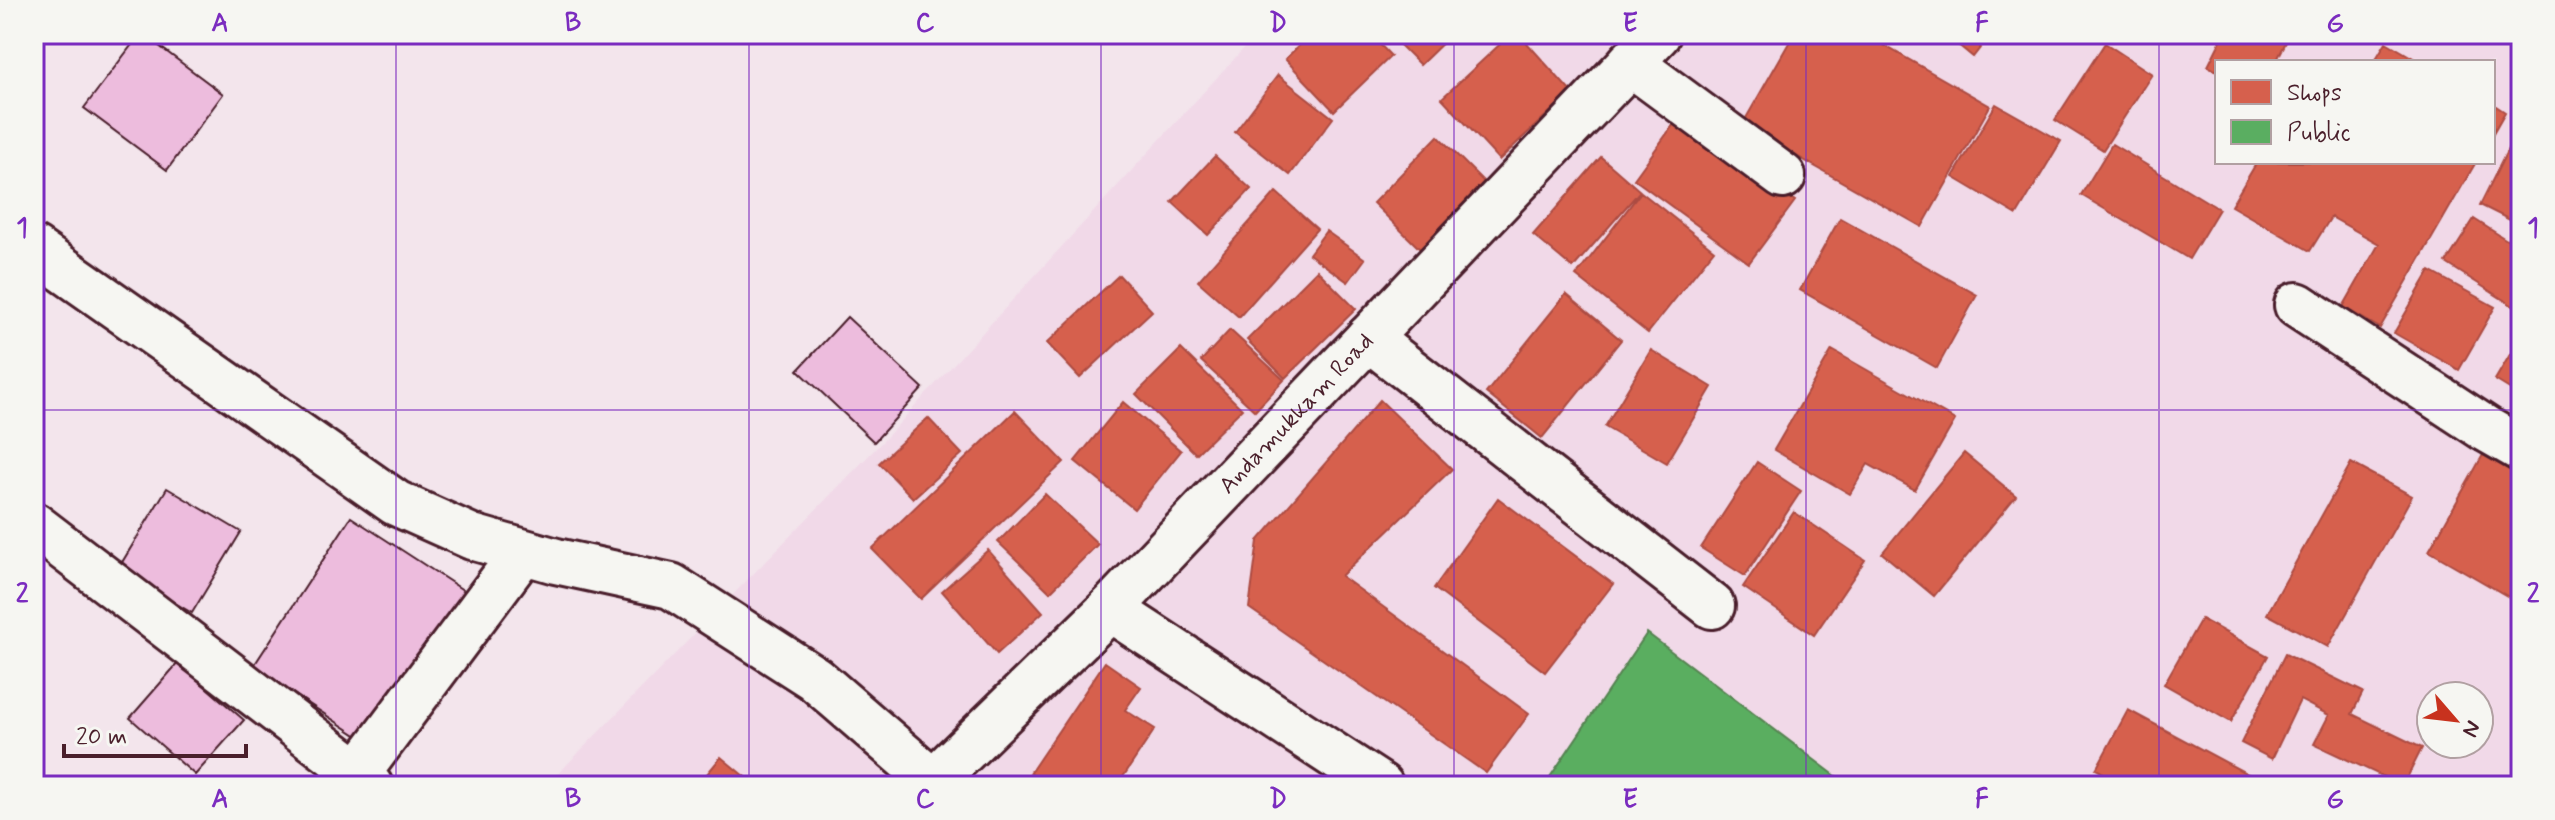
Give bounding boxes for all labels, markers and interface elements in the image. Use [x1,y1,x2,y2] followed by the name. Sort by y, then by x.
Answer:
[211,7,229,41] text: A
[565,7,581,41] text: B
[916,7,935,41] text: C
[1269,7,1287,41] text: D
[1622,7,1638,41] text: E
[1975,7,1989,41] text: F
[2326,7,2344,41] text: G
[2215,60,2495,164] legend
[2287,78,2342,109] text: Shops
[2287,118,2351,149] text: Public
[16,212,28,246] text: 1
[2527,212,2539,246] text: 1
[1212,326,1381,501] street label: Andamukkam Road
[16,578,29,612] text: 2
[2527,578,2540,612] text: 2
[2415,680,2495,760] north arrow
[64,708,246,758] scale bar
[2455,715,2487,741] text: N
[76,722,127,753] text: 20 m
[211,783,229,817] text: A
[565,783,581,817] text: B
[916,783,935,817] text: C
[1269,783,1287,817] text: D
[1622,783,1638,817] text: E
[1975,783,1989,817] text: F
[2326,783,2344,817] text: G

